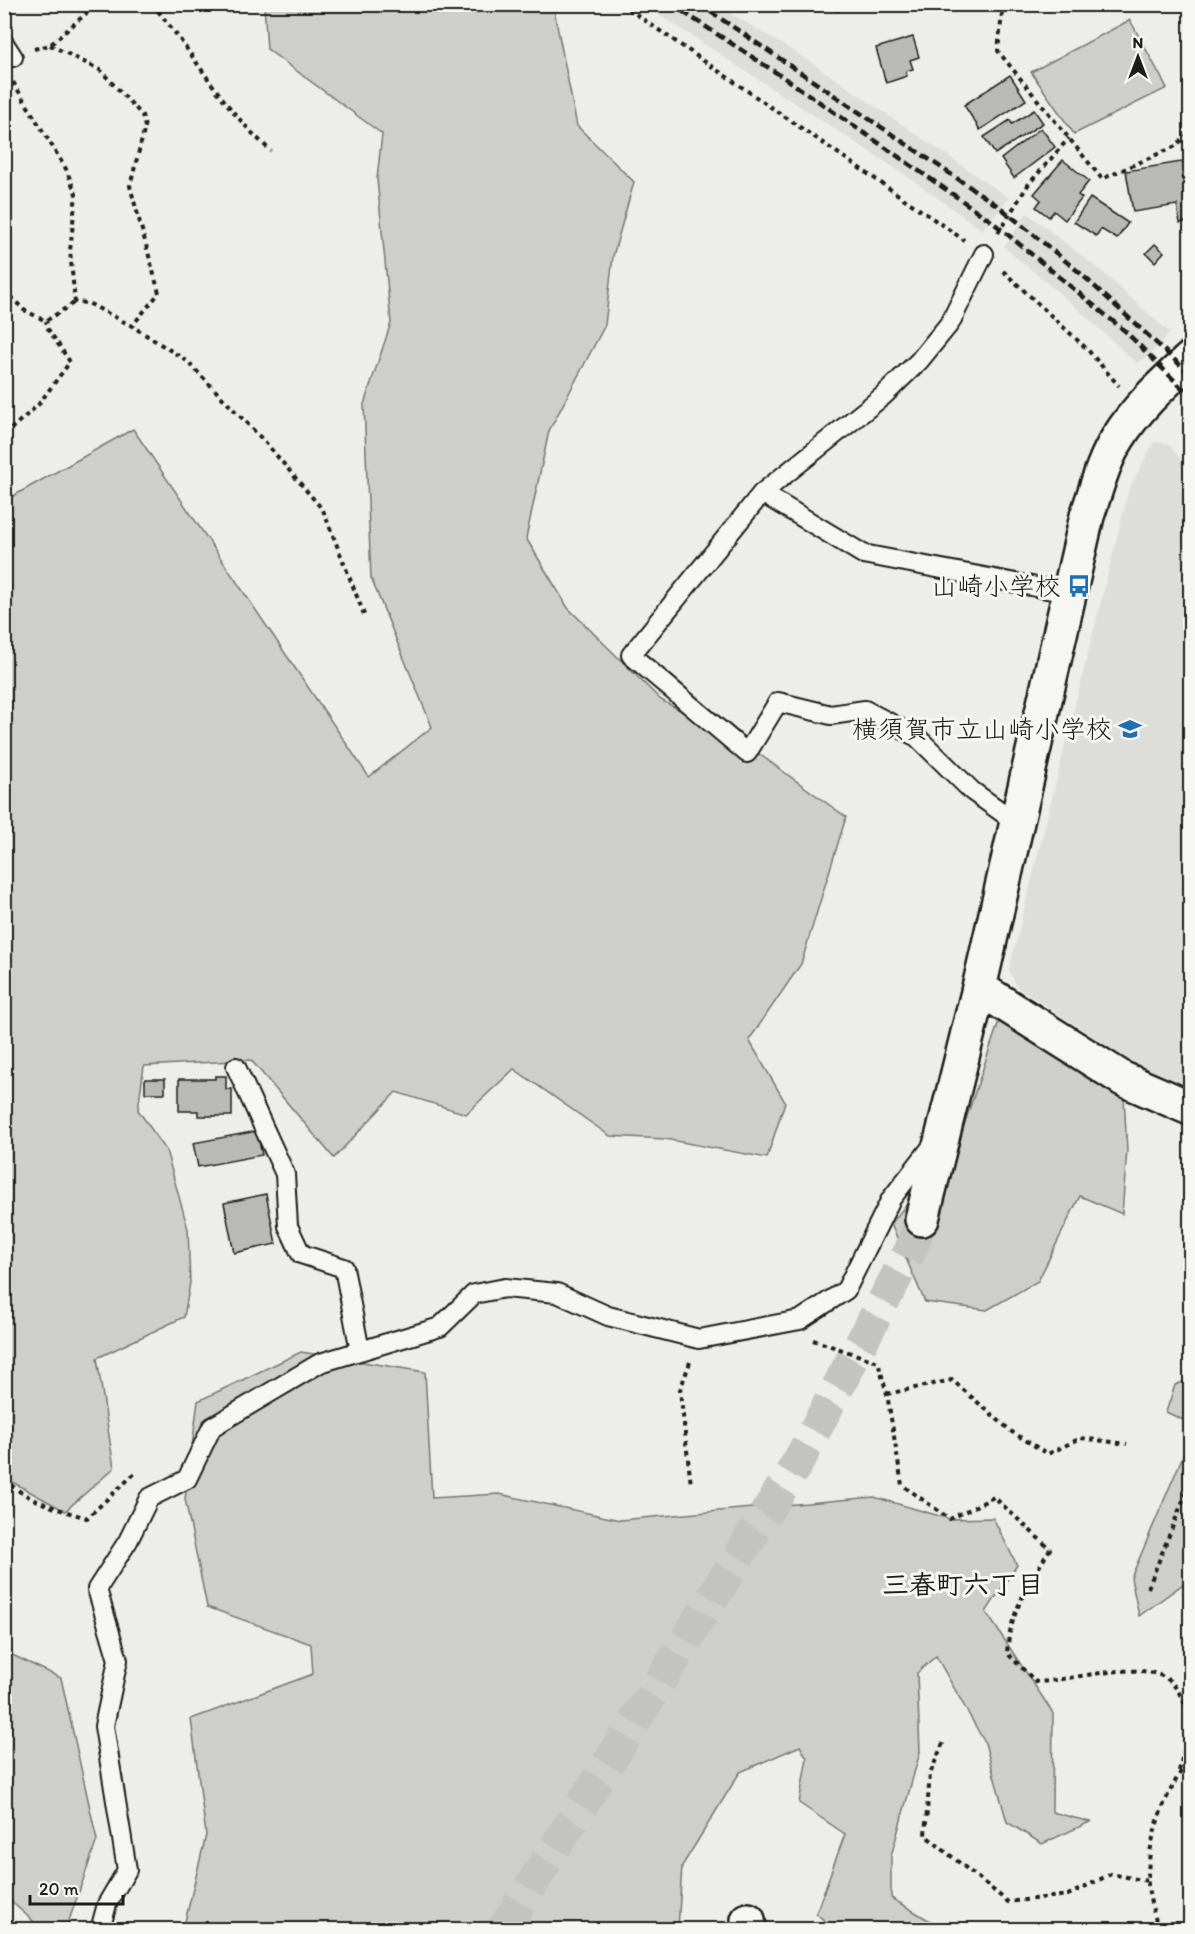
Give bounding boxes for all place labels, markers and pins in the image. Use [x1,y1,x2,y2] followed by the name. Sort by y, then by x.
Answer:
[931,570,1061,602] place label: 山崎小学校
[1066,573,1092,599] bus stop icon: 山崎小学校
[852,713,1112,745] place label: 横須賀市立山崎小学校
[1117,716,1143,742] school or university icon: 横須賀市立山崎小学校

